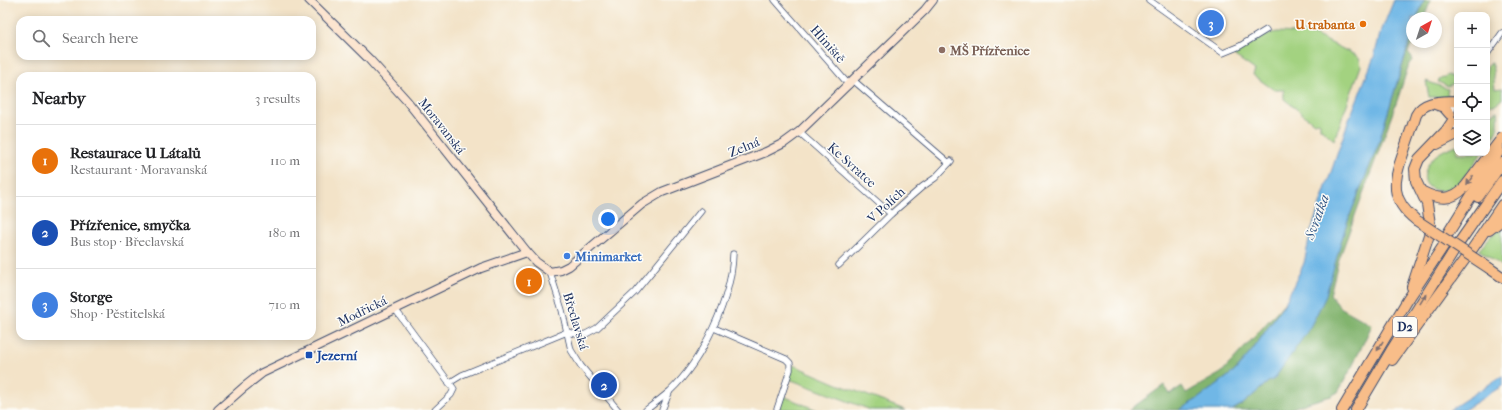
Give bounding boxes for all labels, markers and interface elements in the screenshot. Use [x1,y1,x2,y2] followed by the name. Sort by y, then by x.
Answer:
[1198,8,1224,38] pin: 3
[1406,12,1442,48] north arrow
[1454,12,1490,156] map controls
[1454,12,1490,48] button: +
[16,16,316,60] search box
[1294,17,1356,32] place label: U trabanta
[1358,19,1368,29] marker: U trabanta
[808,22,849,66] street label: Hliniště
[30,27,52,49] icon: search
[62,29,138,47] text: Search here
[949,43,1030,58] place label: MŠ Přízřenice
[937,45,947,55] marker: MŠ Přízřenice
[1454,48,1490,84] button: −
[1454,84,1490,120] button: locate
[32,88,86,108] text: Nearby
[255,91,300,106] text: 3 results
[415,95,469,158] street label: Moravanská
[1454,120,1490,156] button: layers
[726,134,763,160] street label: Zelná
[825,139,880,191] street label: Ke Svratce
[70,144,201,162] text: Restaurace U Látalů
[43,153,47,168] text: 1
[270,153,300,168] text: 110 m
[70,162,207,177] text: Restaurant · Moravanská
[1466,175,1474,185] one-way arrow
[863,183,908,227] street label: V Polích
[1301,192,1333,243] water label: Svratka
[598,209,618,229] your location
[70,216,190,234] text: Přízřenice, smyčka
[42,225,48,240] text: 2
[268,225,300,240] text: 180 m
[70,234,184,249] text: Bus stop · Břeclavská
[574,249,642,264] place label: Minimarket
[562,251,572,261] marker: Minimarket
[516,266,542,296] pin: 1
[70,288,112,306] text: Storge
[560,290,592,353] street label: Břeclavská
[335,292,390,329] street label: Modřická
[1419,294,1427,304] one-way arrow
[42,297,48,312] text: 3
[268,297,300,312] text: 710 m
[70,306,165,321] text: Shop · Pěstitelská
[1393,317,1417,337] road number: D2
[1376,341,1384,351] one-way arrow
[315,348,358,364] place label: Jezerní
[304,350,314,360] marker: Jezerní
[591,370,617,400] pin: 2

